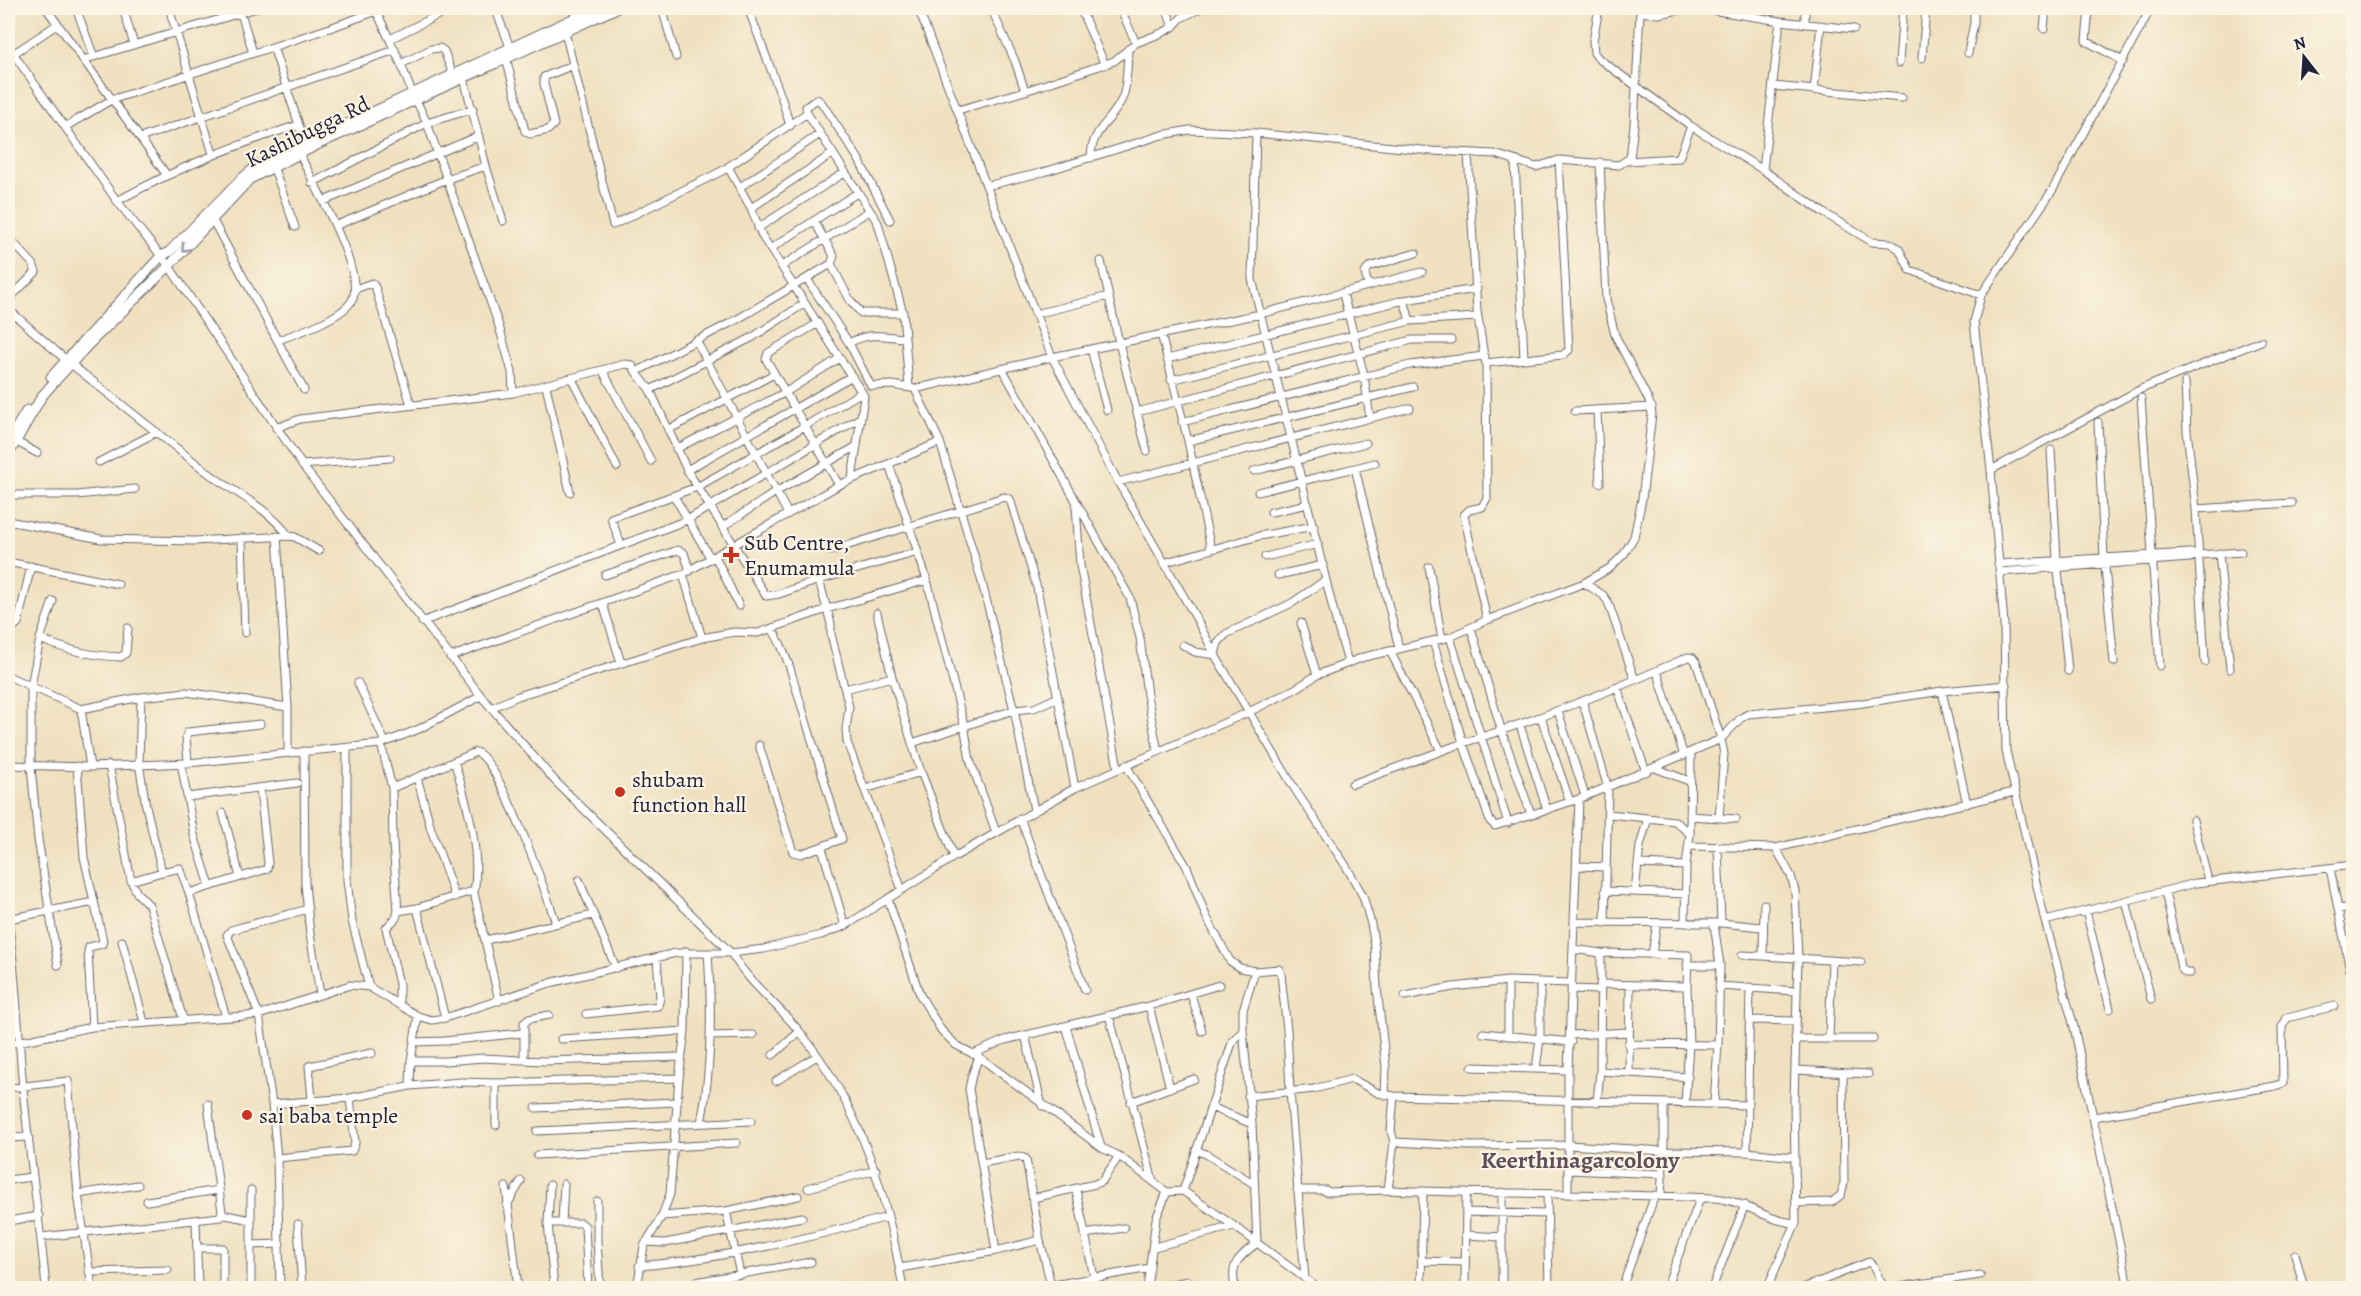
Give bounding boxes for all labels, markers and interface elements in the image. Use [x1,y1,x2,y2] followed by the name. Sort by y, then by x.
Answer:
[2274,27,2334,87] north arrow
[2291,31,2309,56] text: N
[240,89,375,175] street label: Kashibugga Rd
[181,241,192,251] one-way arrow
[744,528,855,583] place label: Sub Centre, Enumamula
[722,546,740,564] marker: Sub Centre, Enumamula
[632,765,746,820] place label: shubam function hall
[613,785,627,799] marker: shubam function hall
[259,1101,398,1131] place label: sai baba temple
[240,1108,254,1122] marker: sai baba temple
[1481,1144,1680,1176] district label: Keerthinagarcolony

